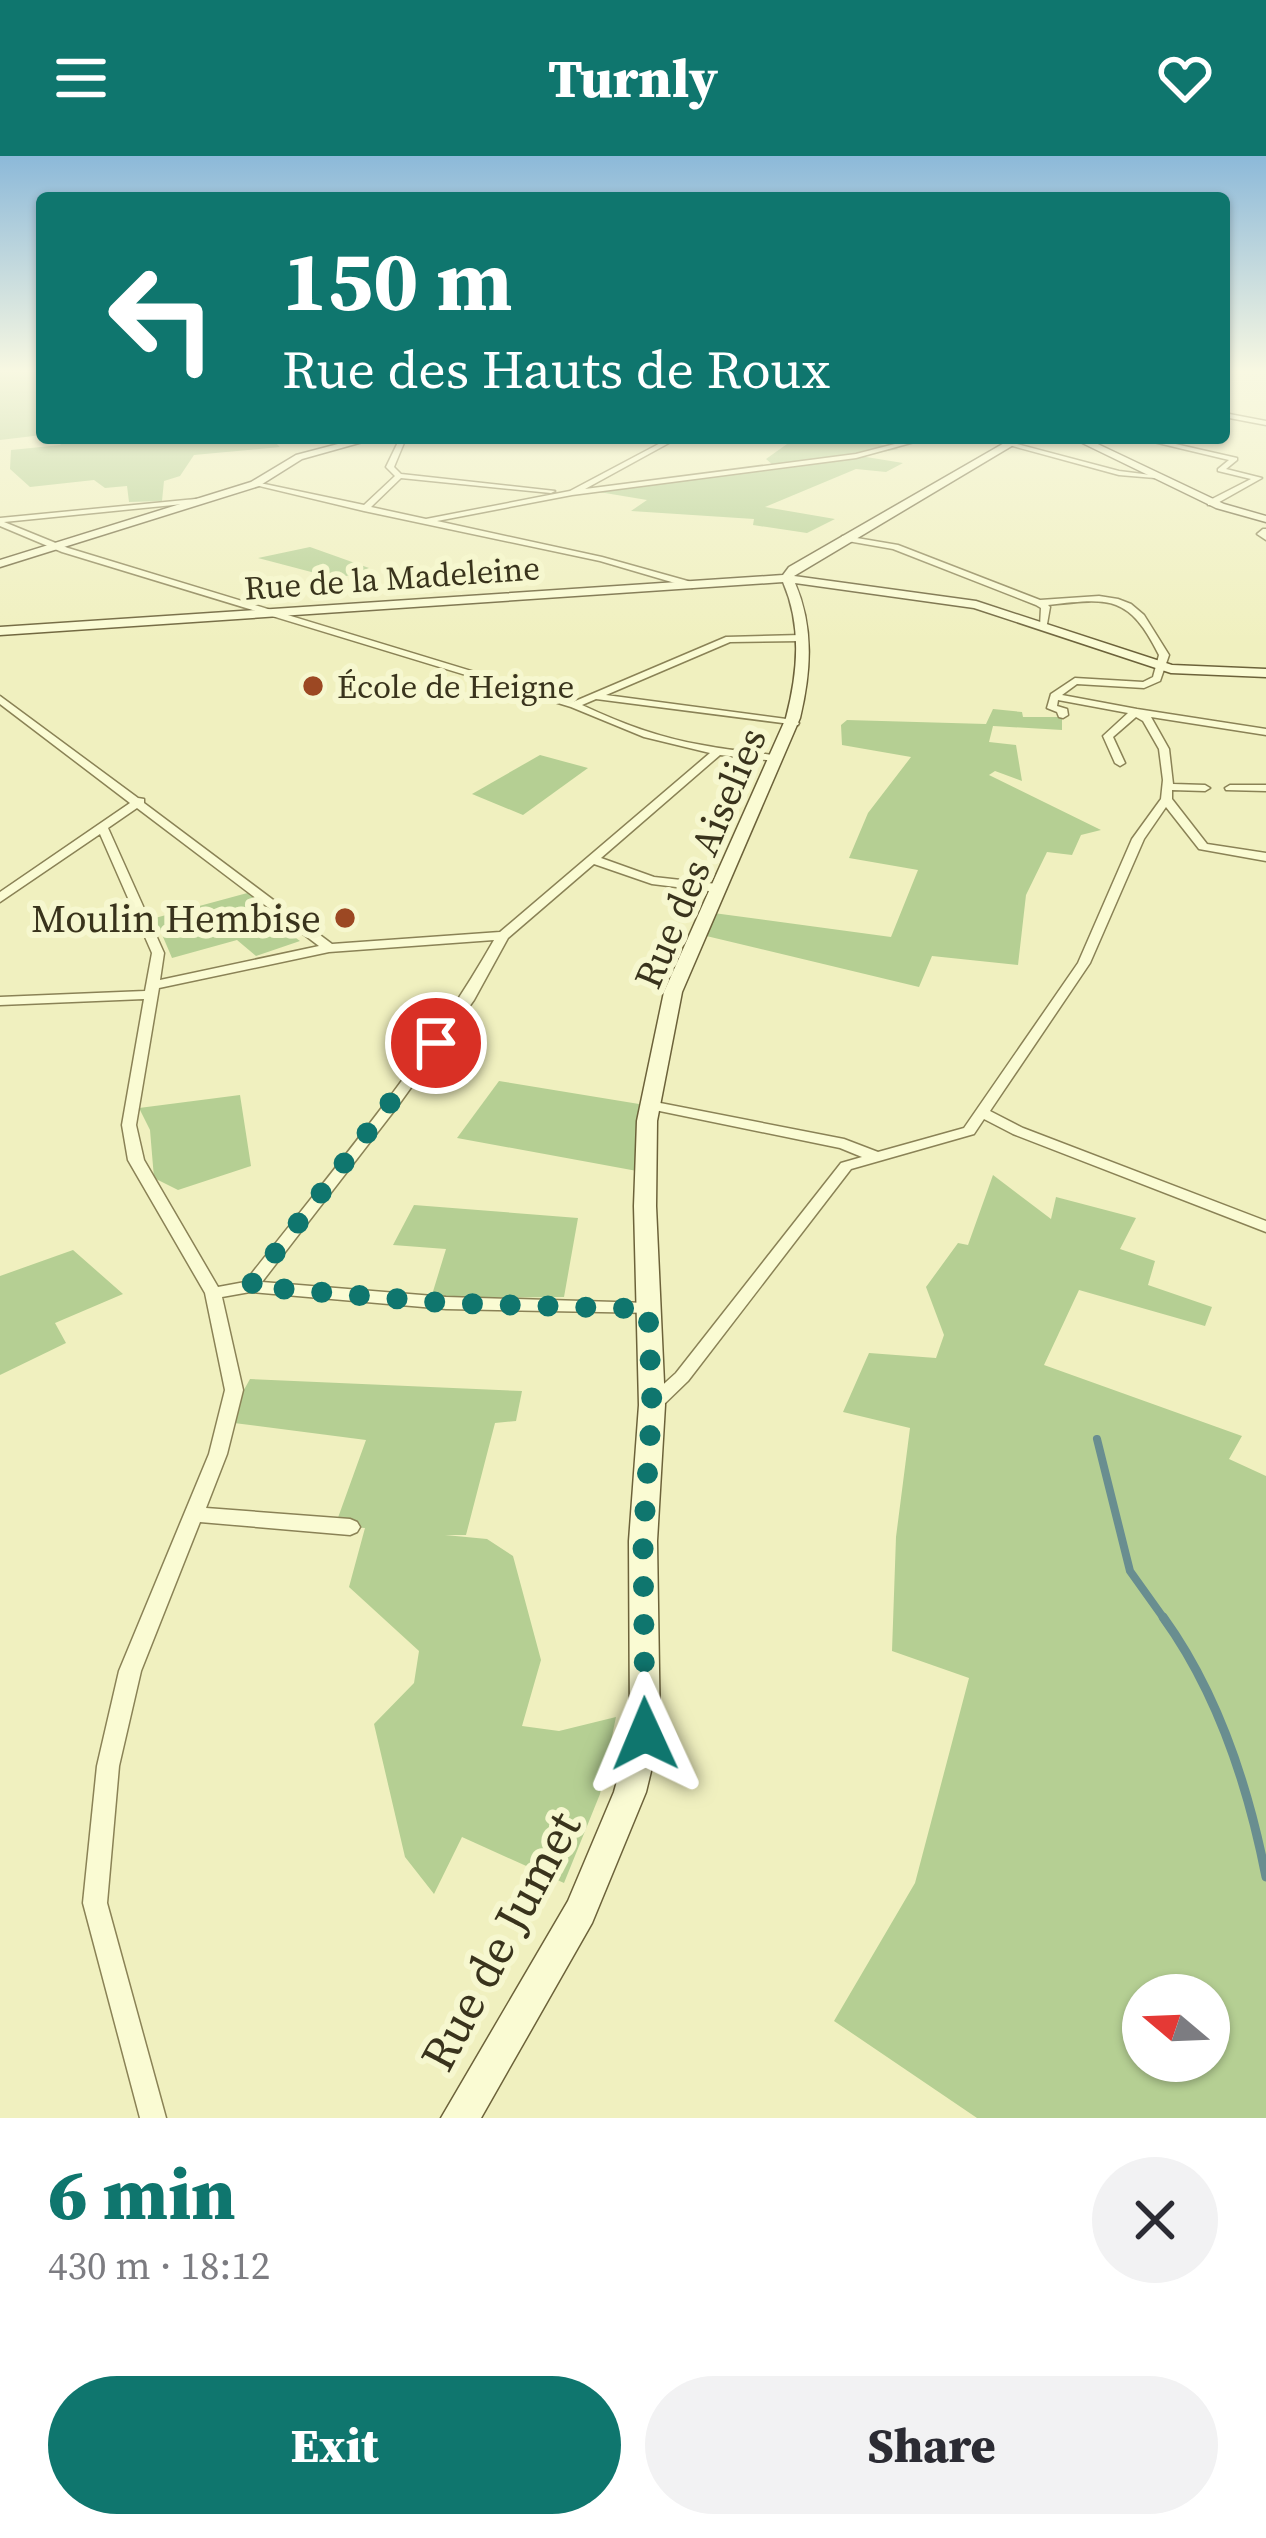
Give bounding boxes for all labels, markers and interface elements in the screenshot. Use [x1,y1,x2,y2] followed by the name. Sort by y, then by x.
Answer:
[548,41,718,115] text: Turnly
[48,45,114,111] icon: menu
[1152,45,1218,111] icon: heart
[282,223,513,338] text: 150 m
[84,240,240,396] icon: left
[282,332,830,406] text: Rue des Hauts de Roux
[243,545,541,611] street label: Rue de la Madeleine
[337,664,574,709] place label: École de Heigne
[300,673,326,699] marker: École de Heigne
[621,720,779,996] street label: Rue des Aiselies
[31,892,321,945] place label: Moulin Hembise
[332,905,358,931] marker: Moulin Hembise
[385,992,487,1094] pin
[403,1010,469,1076] icon: arrive
[582,1671,708,1797] position arrow
[404,1800,596,2082] street label: Rue de Jumet
[1122,1974,1230,2082] north arrow
[1122,1974,1230,2082] map controls
[48,2144,236,2243] text: 6 min
[1092,2157,1218,2283] button: close
[48,2239,270,2292] text: 430 m · 18:12
[48,2376,621,2514] button: Exit
[645,2376,1218,2514] button: Share

